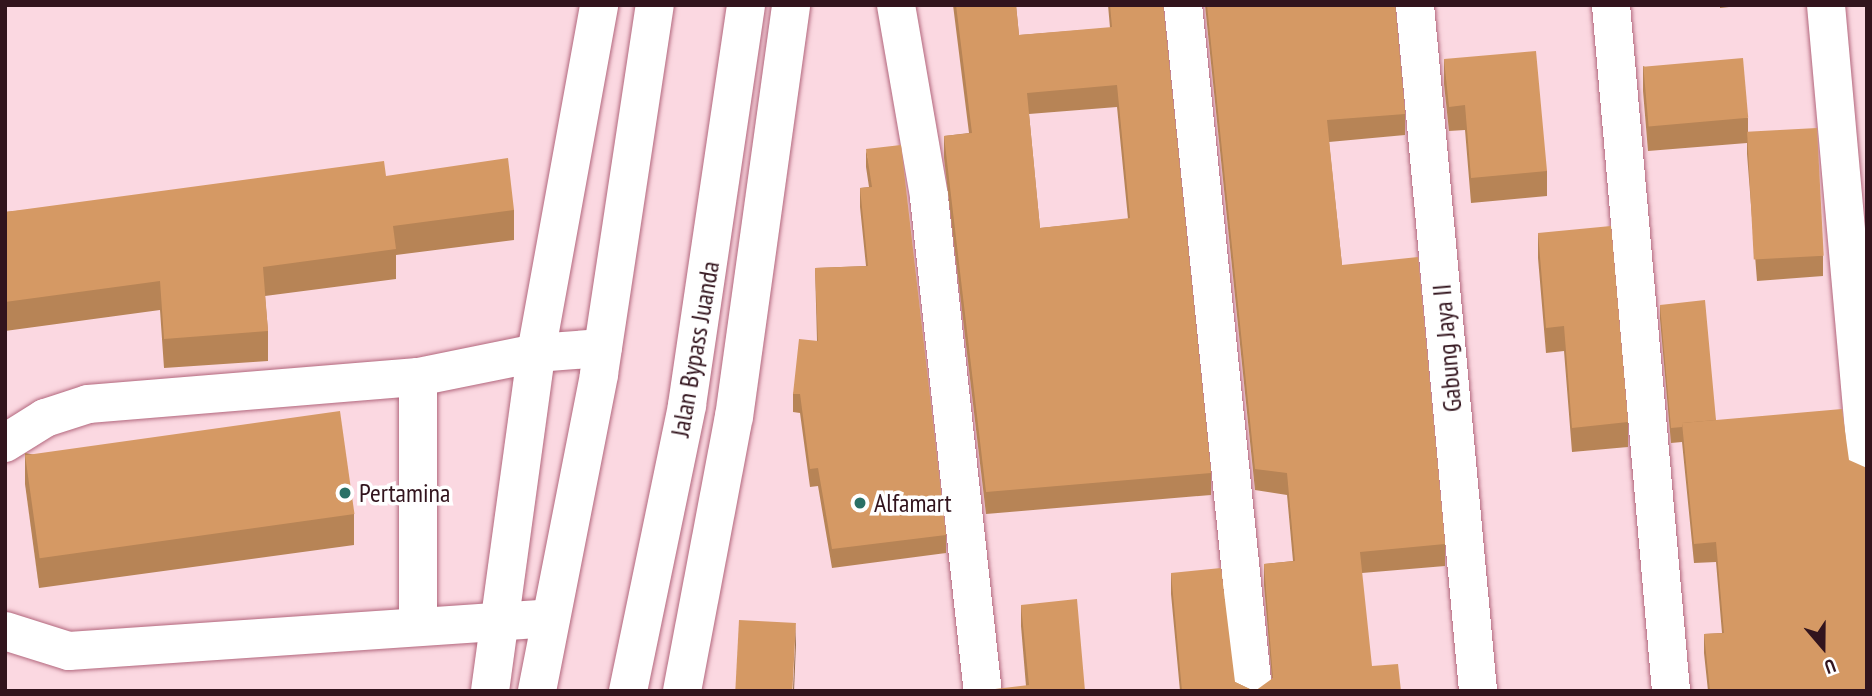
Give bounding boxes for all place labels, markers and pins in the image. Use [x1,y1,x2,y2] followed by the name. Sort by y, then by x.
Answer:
[359,477,450,509] place label: Pertamina
[337,485,353,501] marker: Pertamina
[874,487,952,519] place label: Alfamart
[852,495,868,511] marker: Alfamart

